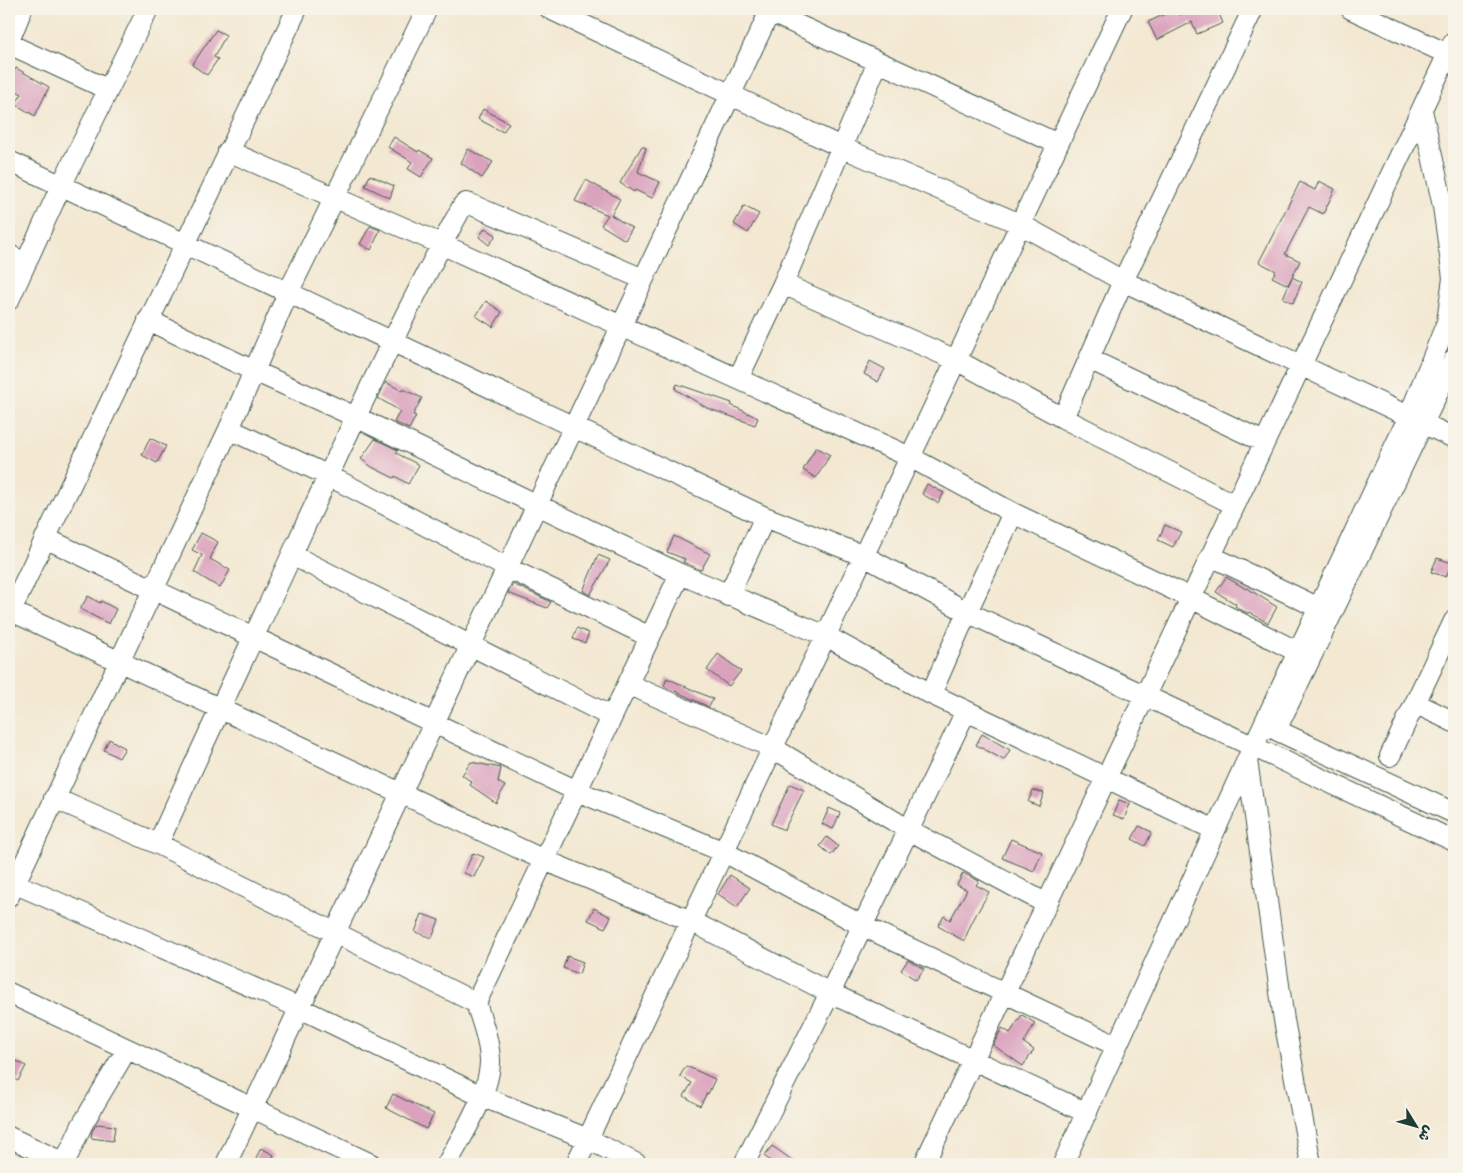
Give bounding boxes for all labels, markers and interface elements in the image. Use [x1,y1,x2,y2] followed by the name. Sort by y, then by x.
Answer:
[1390,1100,1440,1150] north arrow
[1412,1120,1438,1145] text: ش

